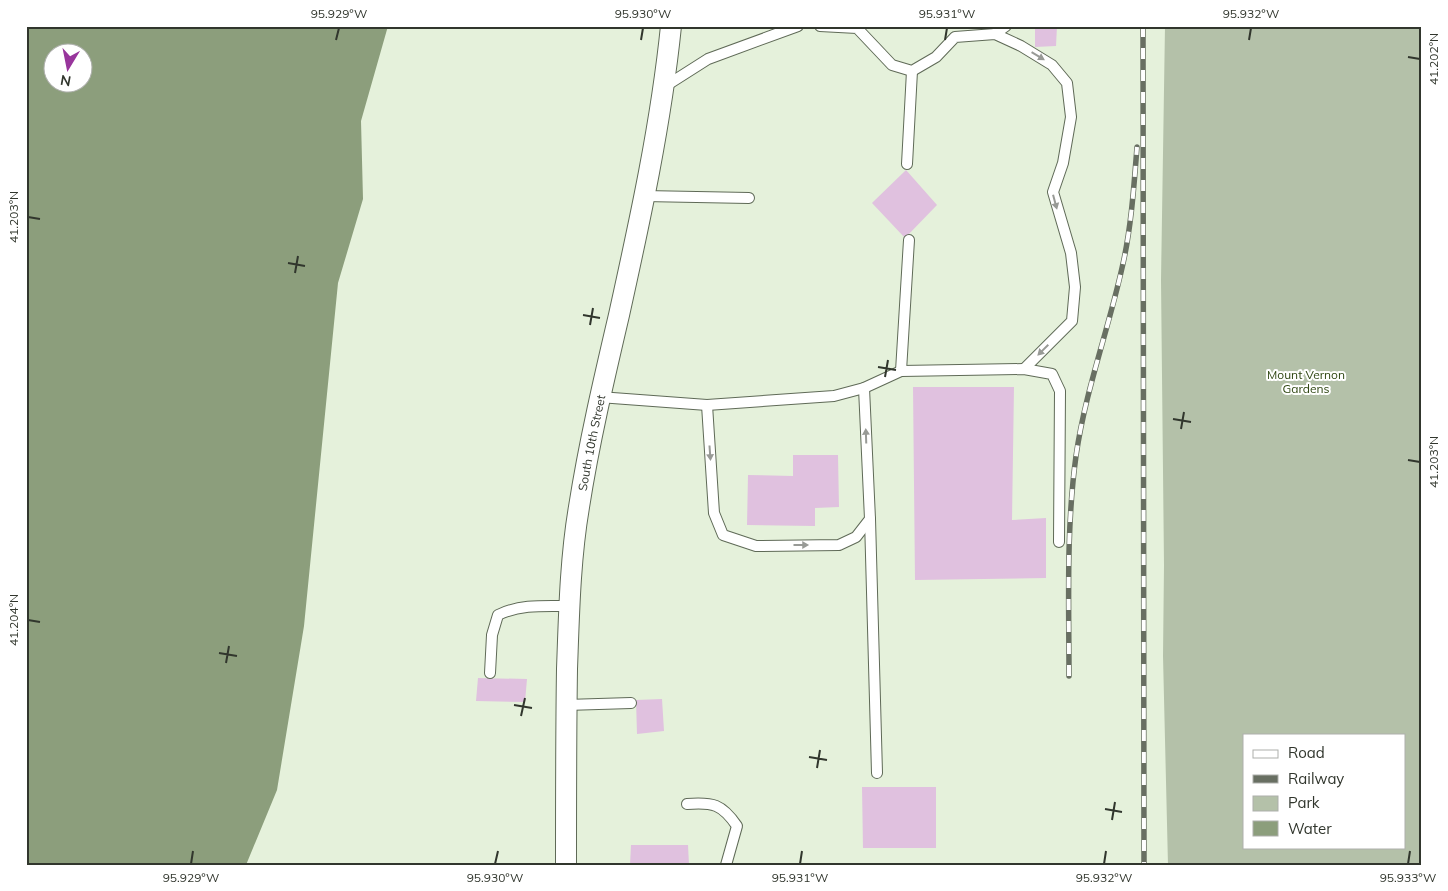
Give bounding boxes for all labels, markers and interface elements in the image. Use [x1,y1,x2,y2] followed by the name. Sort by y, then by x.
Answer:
[311,6,367,21] text: 95.929°W
[615,6,671,21] text: 95.930°W
[919,6,975,21] text: 95.931°W
[1223,6,1279,21] text: 95.932°W
[1426,33,1441,85] text: 41.202°N
[42,42,92,92] north arrow
[1031,52,1044,61] one-way arrow
[59,71,73,91] text: N
[6,191,21,243] text: 41.203°N
[1052,195,1060,210] one-way arrow
[1037,344,1049,356] one-way arrow
[1267,367,1345,396] park label: Mount Vernon Gardens
[574,393,608,492] street label: South 10th Street
[862,428,870,444] one-way arrow
[1426,436,1441,488] text: 41.203°N
[707,446,715,462] one-way arrow
[793,541,809,549] one-way arrow
[6,594,21,646] text: 41.204°N
[1243,734,1406,848] legend
[1288,743,1325,762] text: Road
[1288,769,1344,788] text: Railway
[1288,793,1320,812] text: Park
[1288,819,1332,838] text: Water
[163,870,219,885] text: 95.929°W
[467,870,523,885] text: 95.930°W
[772,870,828,885] text: 95.931°W
[1076,870,1132,885] text: 95.932°W
[1380,870,1436,885] text: 95.933°W

